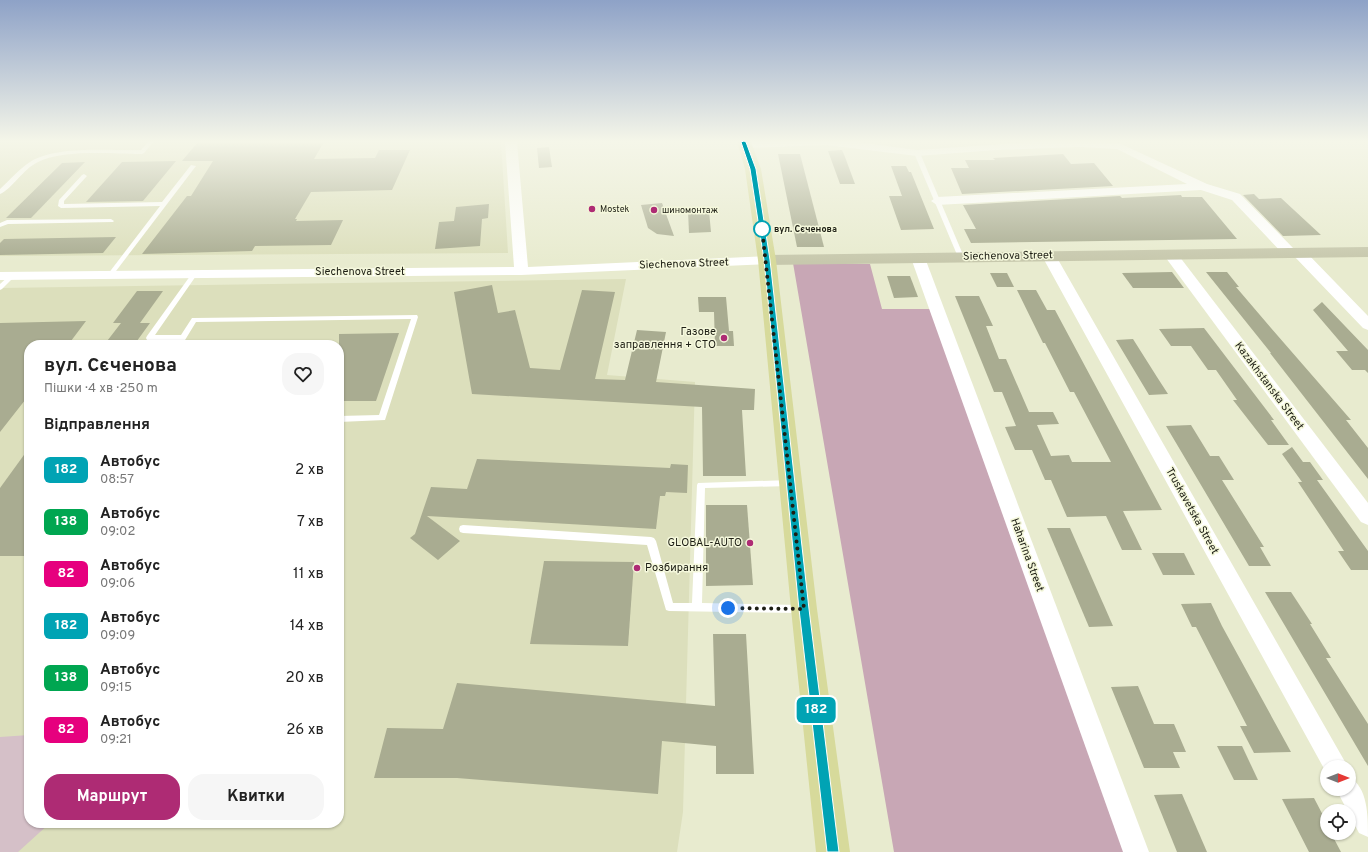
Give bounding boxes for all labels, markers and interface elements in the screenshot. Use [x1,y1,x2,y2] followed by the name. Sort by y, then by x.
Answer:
[587,204,597,214] marker: Mostek
[600,204,629,215] place label: Mostek
[649,205,659,215] marker: шиномонтаж
[662,205,719,216] place label: шиномонтаж
[753,220,771,238] marker: вул. Сєченова
[774,224,837,235] place label: вул. Сєченова
[963,248,1053,264] street label: Siechenova Street
[639,255,729,273] street label: Siechenova Street
[315,265,405,279] street label: Siechenova Street
[614,325,716,352] place label: Газове заправлення + СТО
[719,333,729,343] marker: Газове заправлення + СТО
[1231,339,1307,433] street label: Kazakhstanska Street
[282,353,324,395] button: heart
[44,354,177,378] text: вул. Сєченова
[44,381,158,397] text: Пішки · 4 хв · 250 m
[44,416,150,435] text: Відправлення
[100,453,160,472] text: Автобус
[55,461,77,478] text: 182
[295,461,324,480] text: 2 хв
[1162,465,1222,557] street label: Truskavetska Street
[100,472,134,488] text: 08:57
[100,505,160,524] text: Автобус
[55,513,77,530] text: 138
[297,513,324,532] text: 7 хв
[1007,516,1047,594] street label: Haharina Street
[100,524,135,540] text: 09:02
[667,536,742,550] place label: GLOBAL-AUTO
[745,538,755,548] marker: GLOBAL-AUTO
[100,557,160,576] text: Автобус
[645,561,708,575] place label: Розбирання
[632,563,642,573] marker: Розбирання
[57,565,75,582] text: 82
[293,565,324,584] text: 11 хв
[100,576,135,592] text: 09:06
[718,598,738,618] your location
[100,609,160,628] text: Автобус
[55,617,77,634] text: 182
[290,617,324,636] text: 14 хв
[100,628,135,644] text: 09:09
[100,661,160,680] text: Автобус
[55,669,77,686] text: 138
[285,669,324,688] text: 20 хв
[100,680,132,696] text: 09:15
[793,697,839,723] line badge: 182
[805,701,827,718] text: 182
[100,713,160,732] text: Автобус
[57,721,75,738] text: 82
[286,721,324,740] text: 26 хв
[100,732,132,748] text: 09:21
[1320,760,1356,796] north arrow
[1320,760,1356,840] map controls
[44,774,180,820] button: Маршрут
[188,774,324,820] button: Квитки
[1320,804,1356,840] button: locate

